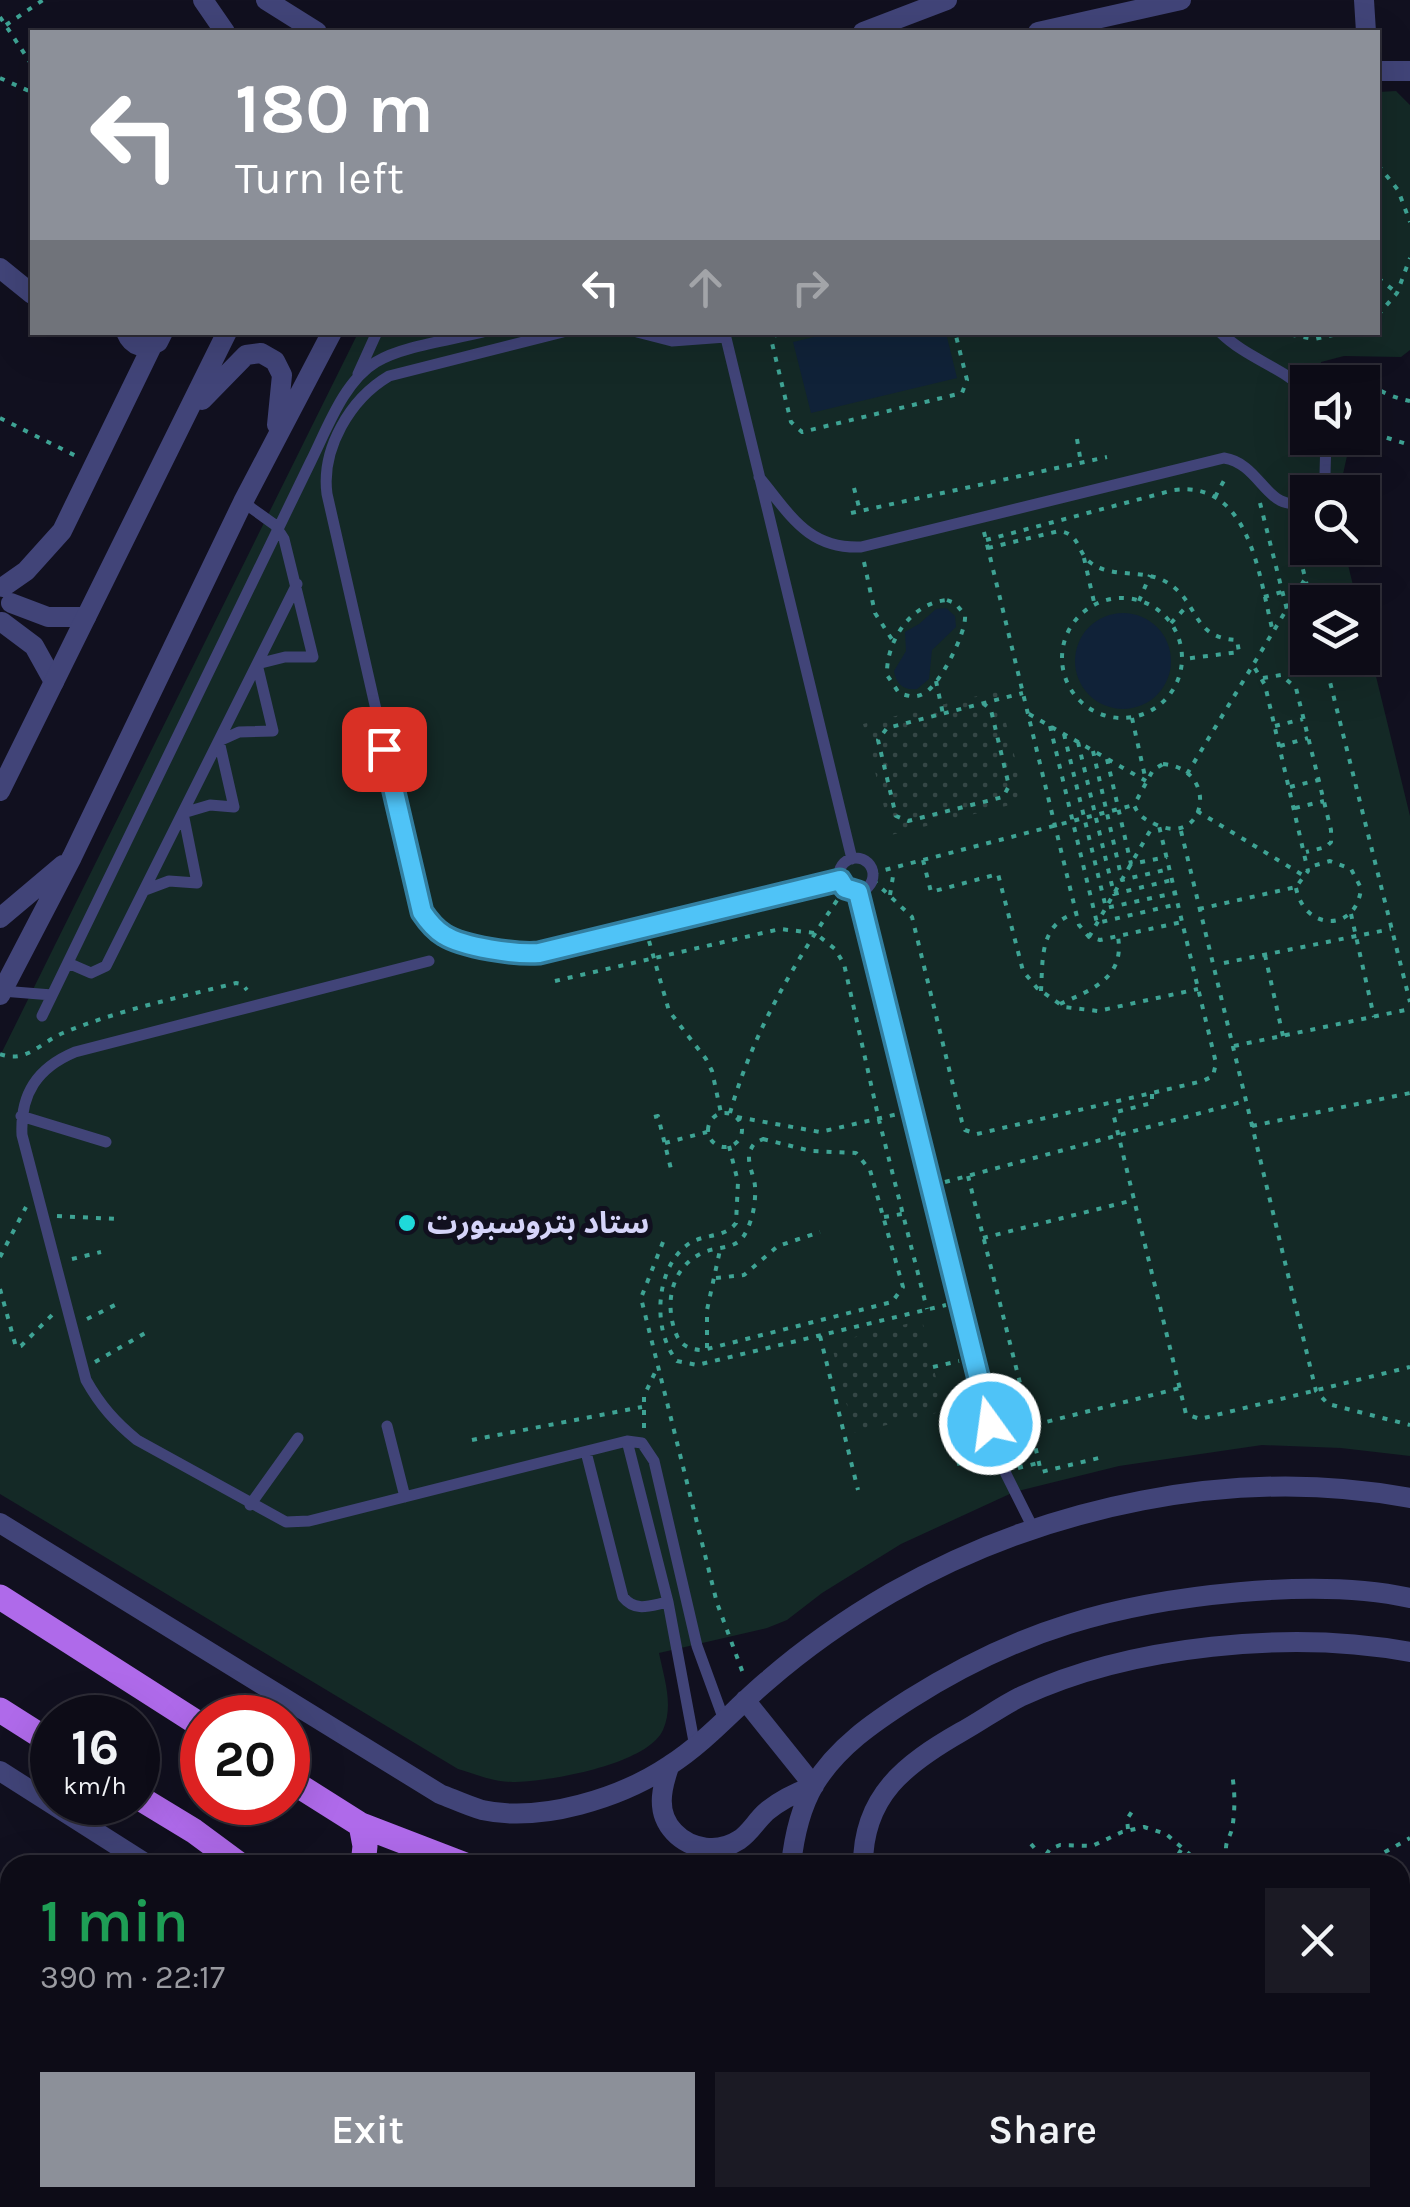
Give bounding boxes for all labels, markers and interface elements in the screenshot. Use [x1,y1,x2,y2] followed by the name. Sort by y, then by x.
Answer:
[235,68,434,150] text: 180 m
[70,70,200,200] icon: left
[235,152,404,204] text: Turn left
[573,260,628,315] icon: left
[678,260,733,315] icon: ahead
[783,260,838,315] icon: right
[1290,365,1380,675] map controls
[1290,365,1380,455] button: sound
[1290,475,1380,565] button: search
[1290,585,1380,675] button: layers
[342,707,427,792] pin
[357,722,412,777] icon: arrive
[427,1205,649,1241] place label: ستاد بتروسبورت
[396,1212,418,1234] marker: ستاد بتروسبورت
[938,1372,1042,1476] position arrow
[180,1695,310,1825] speed limit sign: 20
[71,1718,119,1777] text: 16
[63,1771,127,1800] text: km/h
[40,1886,189,1956] text: 1 min
[1265,1888,1370,1993] button: close
[40,1959,225,1996] text: 390 m · 22:17
[40,2072,695,2187] button: Exit
[715,2072,1370,2187] button: Share

